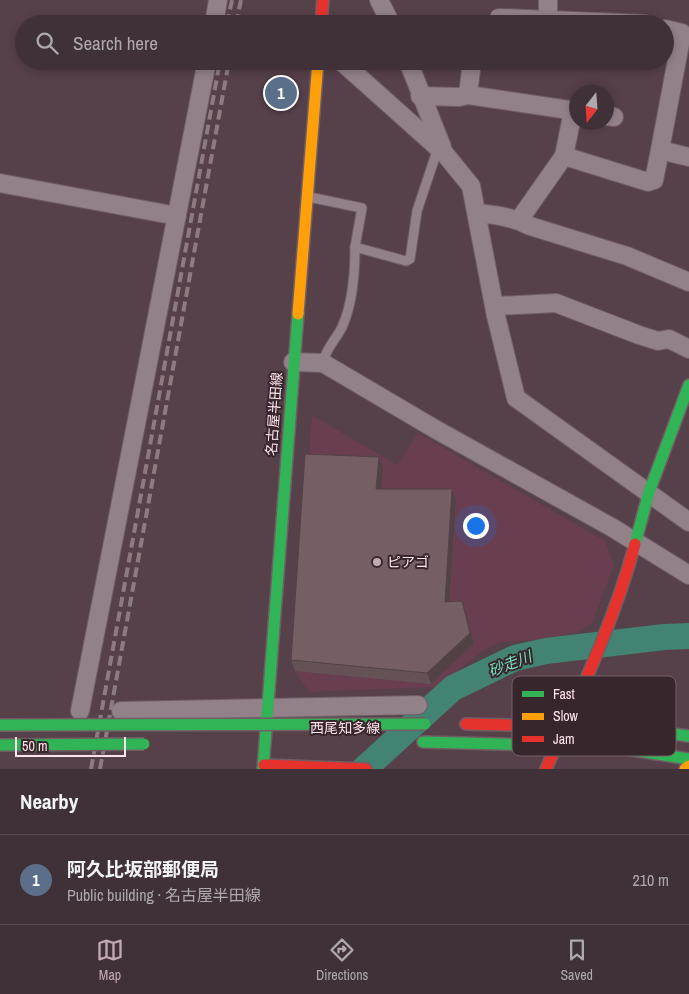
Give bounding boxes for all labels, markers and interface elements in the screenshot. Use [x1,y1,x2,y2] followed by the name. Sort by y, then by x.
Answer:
[15,15,674,70] search box
[33,29,61,57] icon: search
[73,30,158,56] text: Search here
[265,74,297,112] pin: 1
[569,85,614,130] north arrow
[262,371,286,457] street label: 名古屋半田線
[463,513,489,539] your location
[387,553,429,571] place label: ピアゴ
[371,556,383,568] marker: ピアゴ
[485,645,536,681] water label: 砂走川
[512,676,676,756] legend
[553,685,575,703] text: Fast
[553,707,579,725] text: Slow
[310,719,380,737] street label: 西尾知多線
[553,730,575,748] text: Jam
[15,734,126,757] scale bar
[22,737,48,755] text: 50 m
[20,787,78,816] text: Nearby
[67,856,219,882] text: 阿久比坂部郵便局
[32,869,40,891] text: 1
[633,869,669,891] text: 210 m
[67,884,261,906] text: Public building · 名古屋半田線
[96,936,124,984] tab: Map
[316,936,368,984] tab: Directions
[560,936,593,984] tab: Saved

